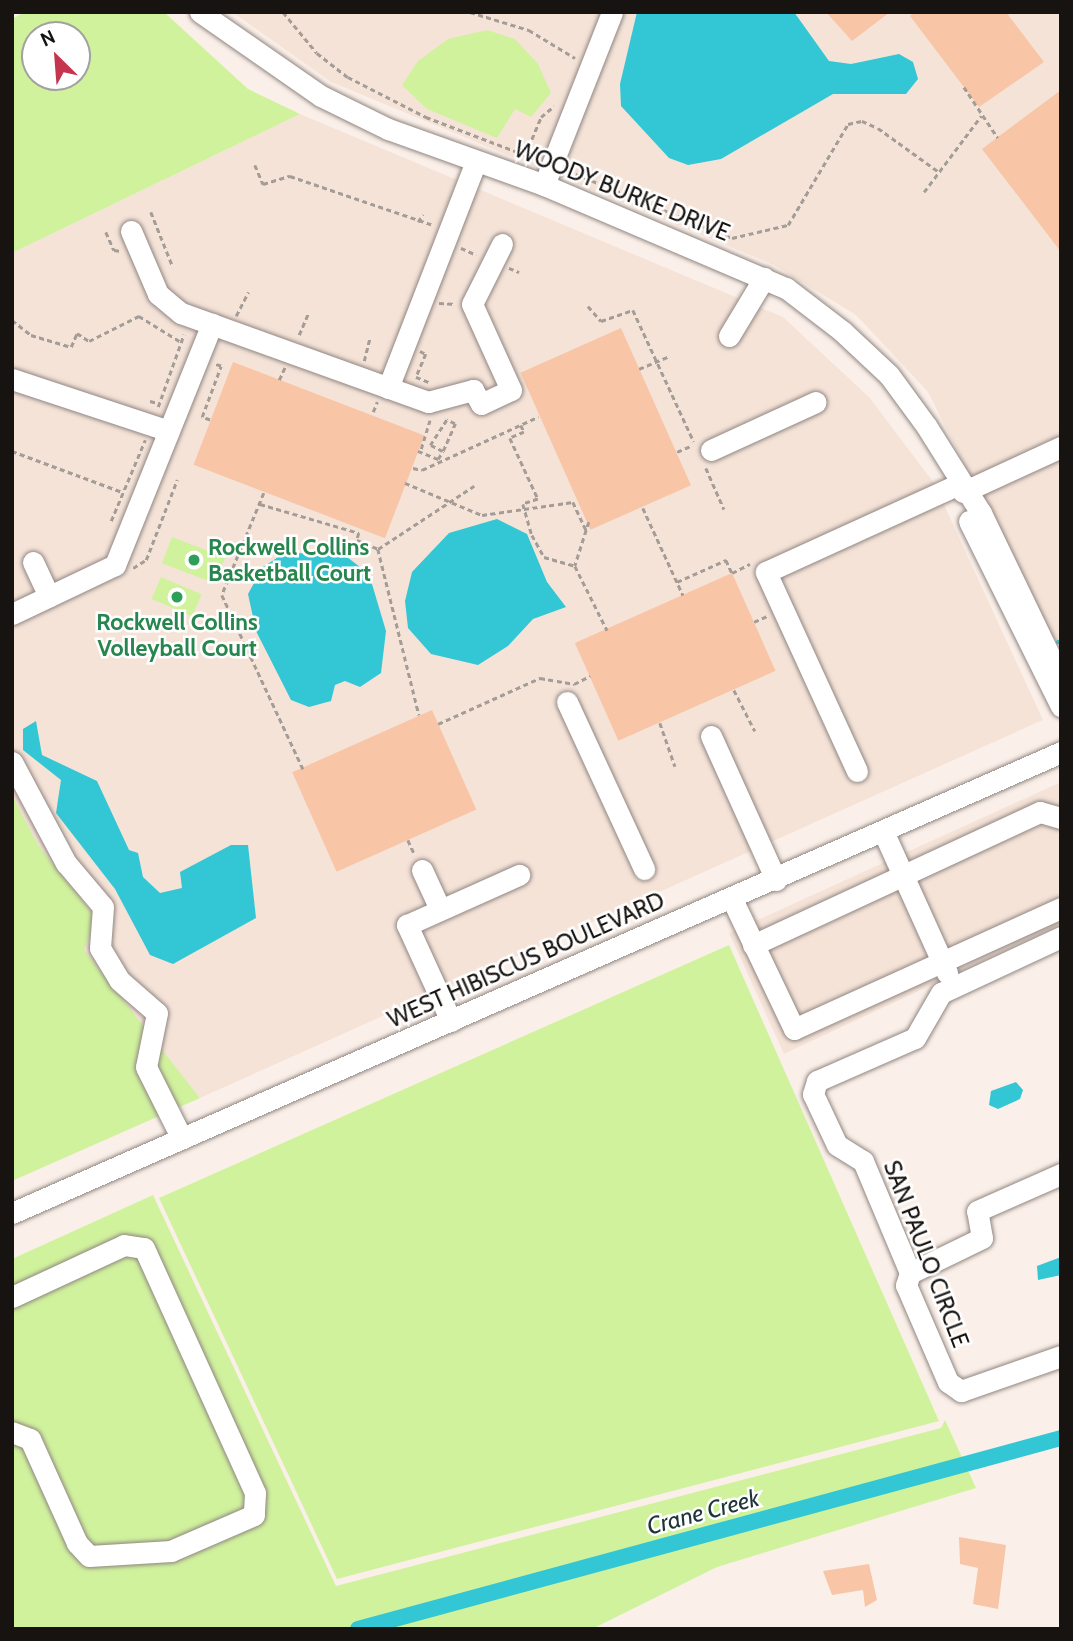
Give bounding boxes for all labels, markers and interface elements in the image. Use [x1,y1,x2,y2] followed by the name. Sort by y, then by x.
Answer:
[21,21,91,91] north arrow
[37,25,59,52] text: N
[510,135,734,247] street label: WOODY BURKE DRIVE
[208,533,371,587] place label: Rockwell Collins Basketball Court
[186,552,202,568] marker: Rockwell Collins Basketball Court
[169,589,185,605] marker: Rockwell Collins Volleyball Court
[96,608,258,662] place label: Rockwell Collins Volleyball Court
[383,886,669,1034] street label: WEST HIBISCUS BOULEVARD
[878,1157,974,1351] street label: SAN PAULO CIRCLE
[644,1483,762,1541] water label: Crane Creek

